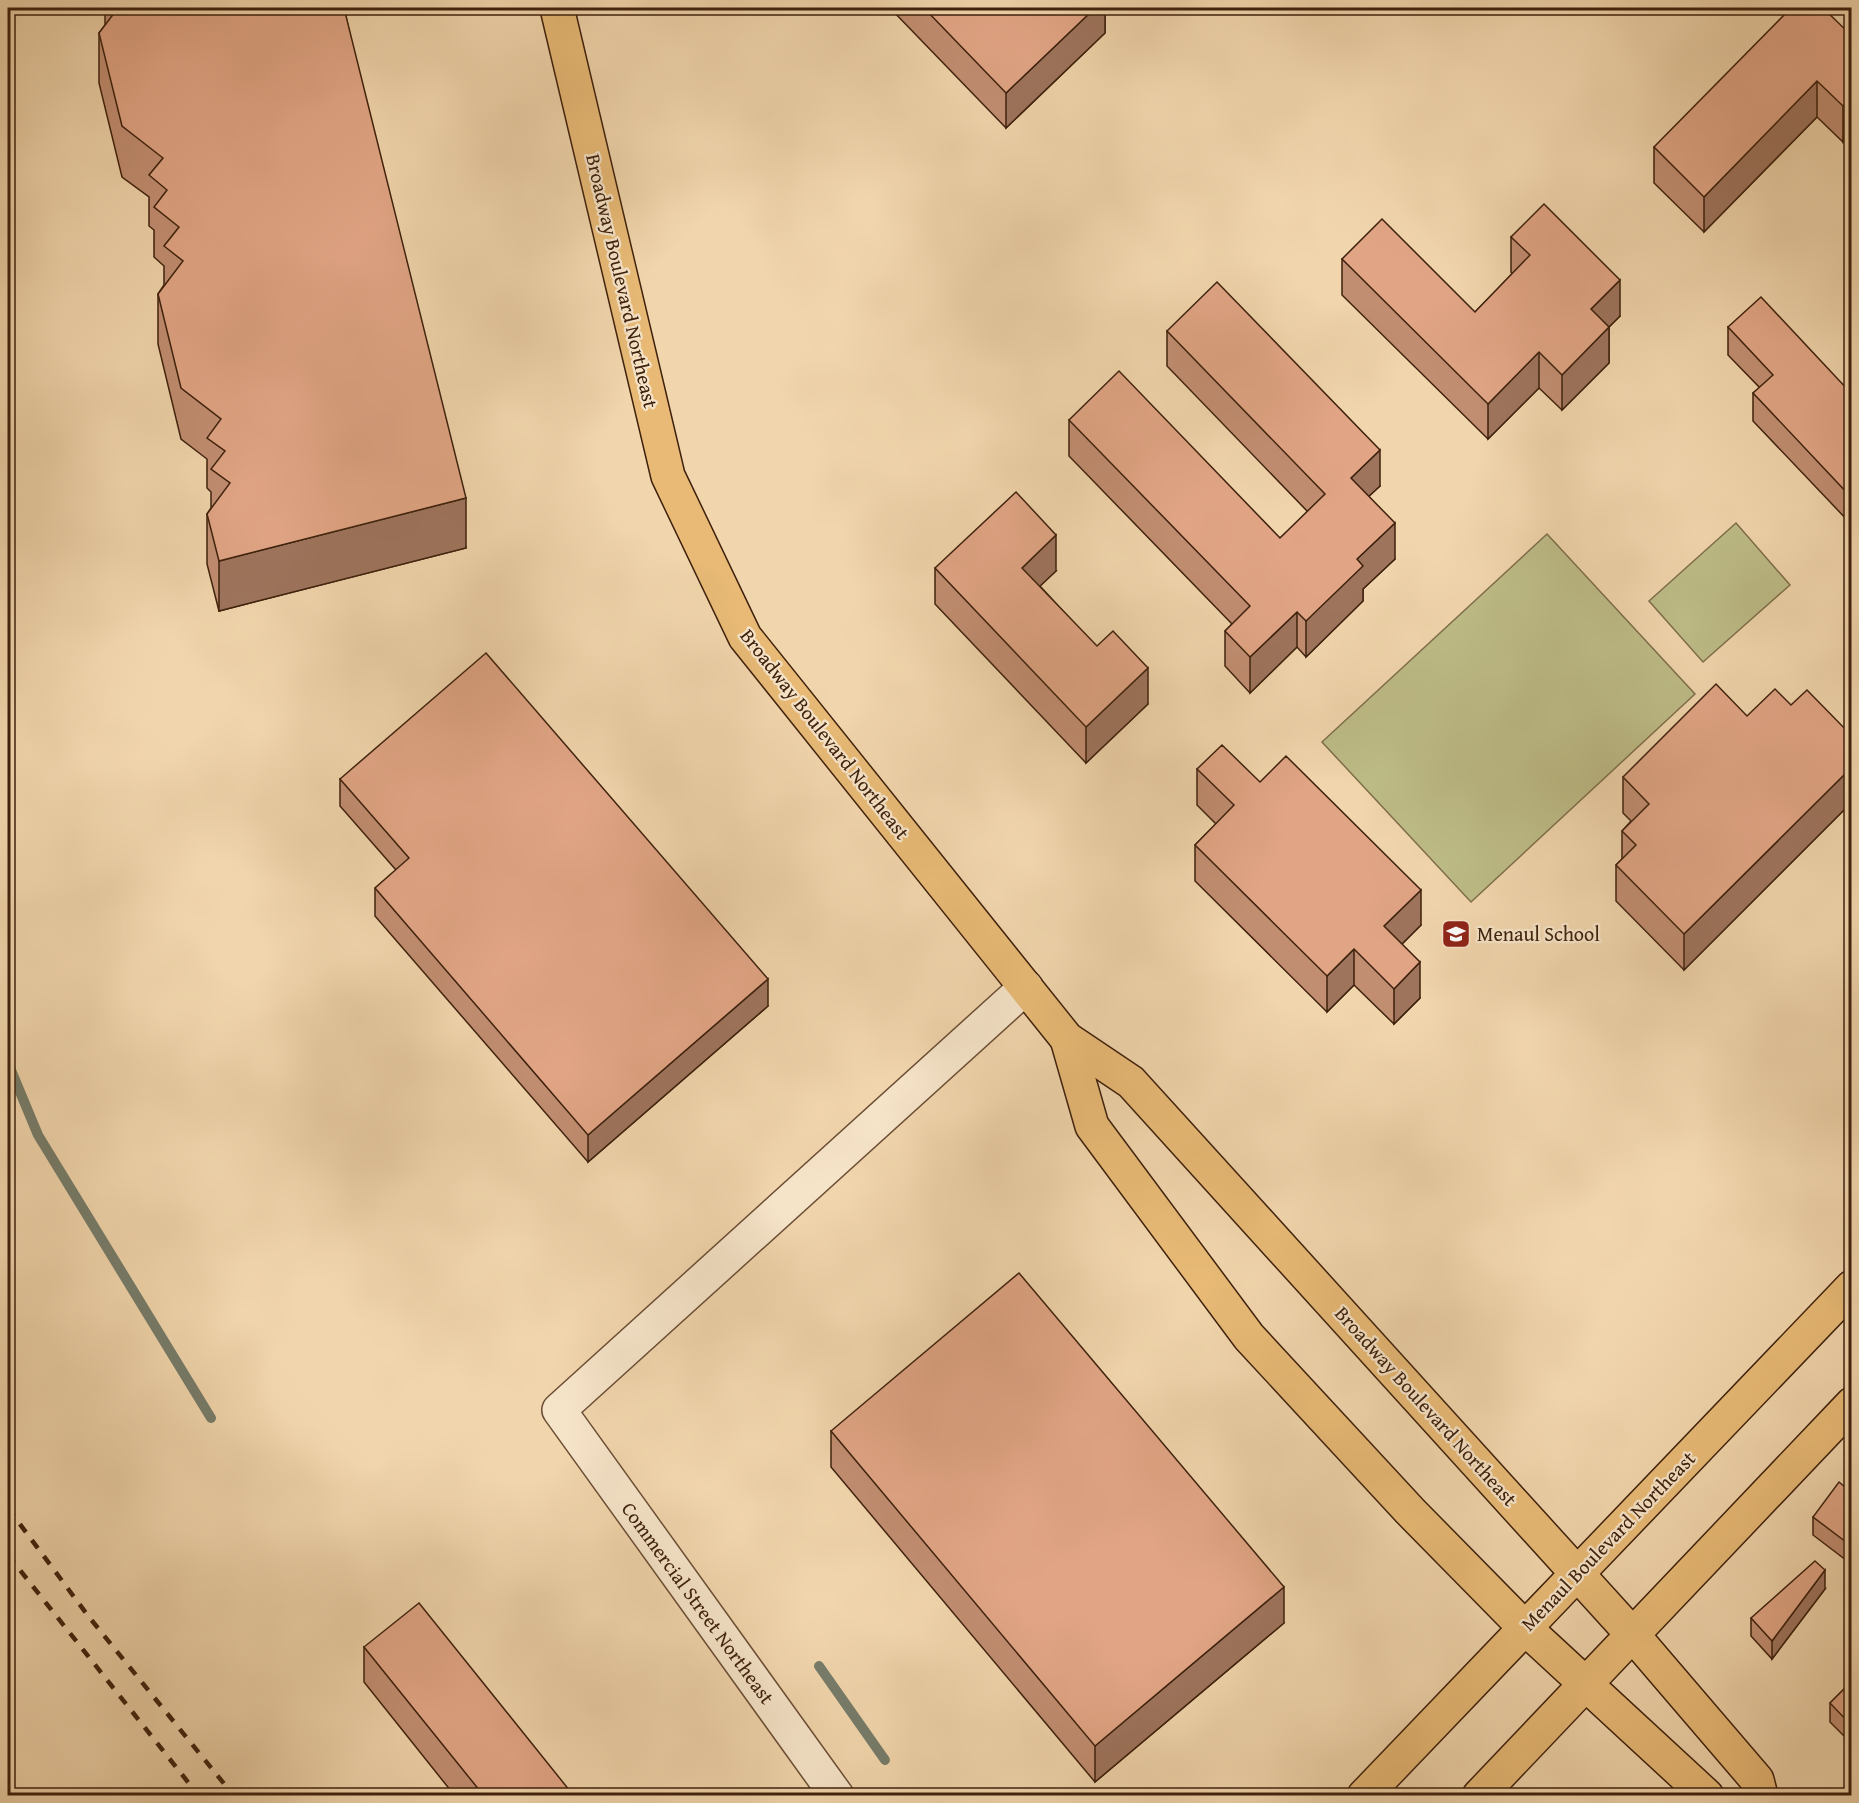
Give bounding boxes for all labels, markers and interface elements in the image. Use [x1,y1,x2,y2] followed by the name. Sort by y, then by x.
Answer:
[579,151,666,411] street label: Broadway Boulevard Northeast
[734,622,917,845] street label: Broadway Boulevard Northeast
[1440,918,1472,950] school or university icon: Menaul School
[1477,919,1600,948] place label: Menaul School
[1328,1299,1524,1512] street label: Broadway Boulevard Northeast
[1514,1444,1702,1637] street label: Menaul Boulevard Northeast
[615,1496,782,1710] street label: Commercial Street Northeast

